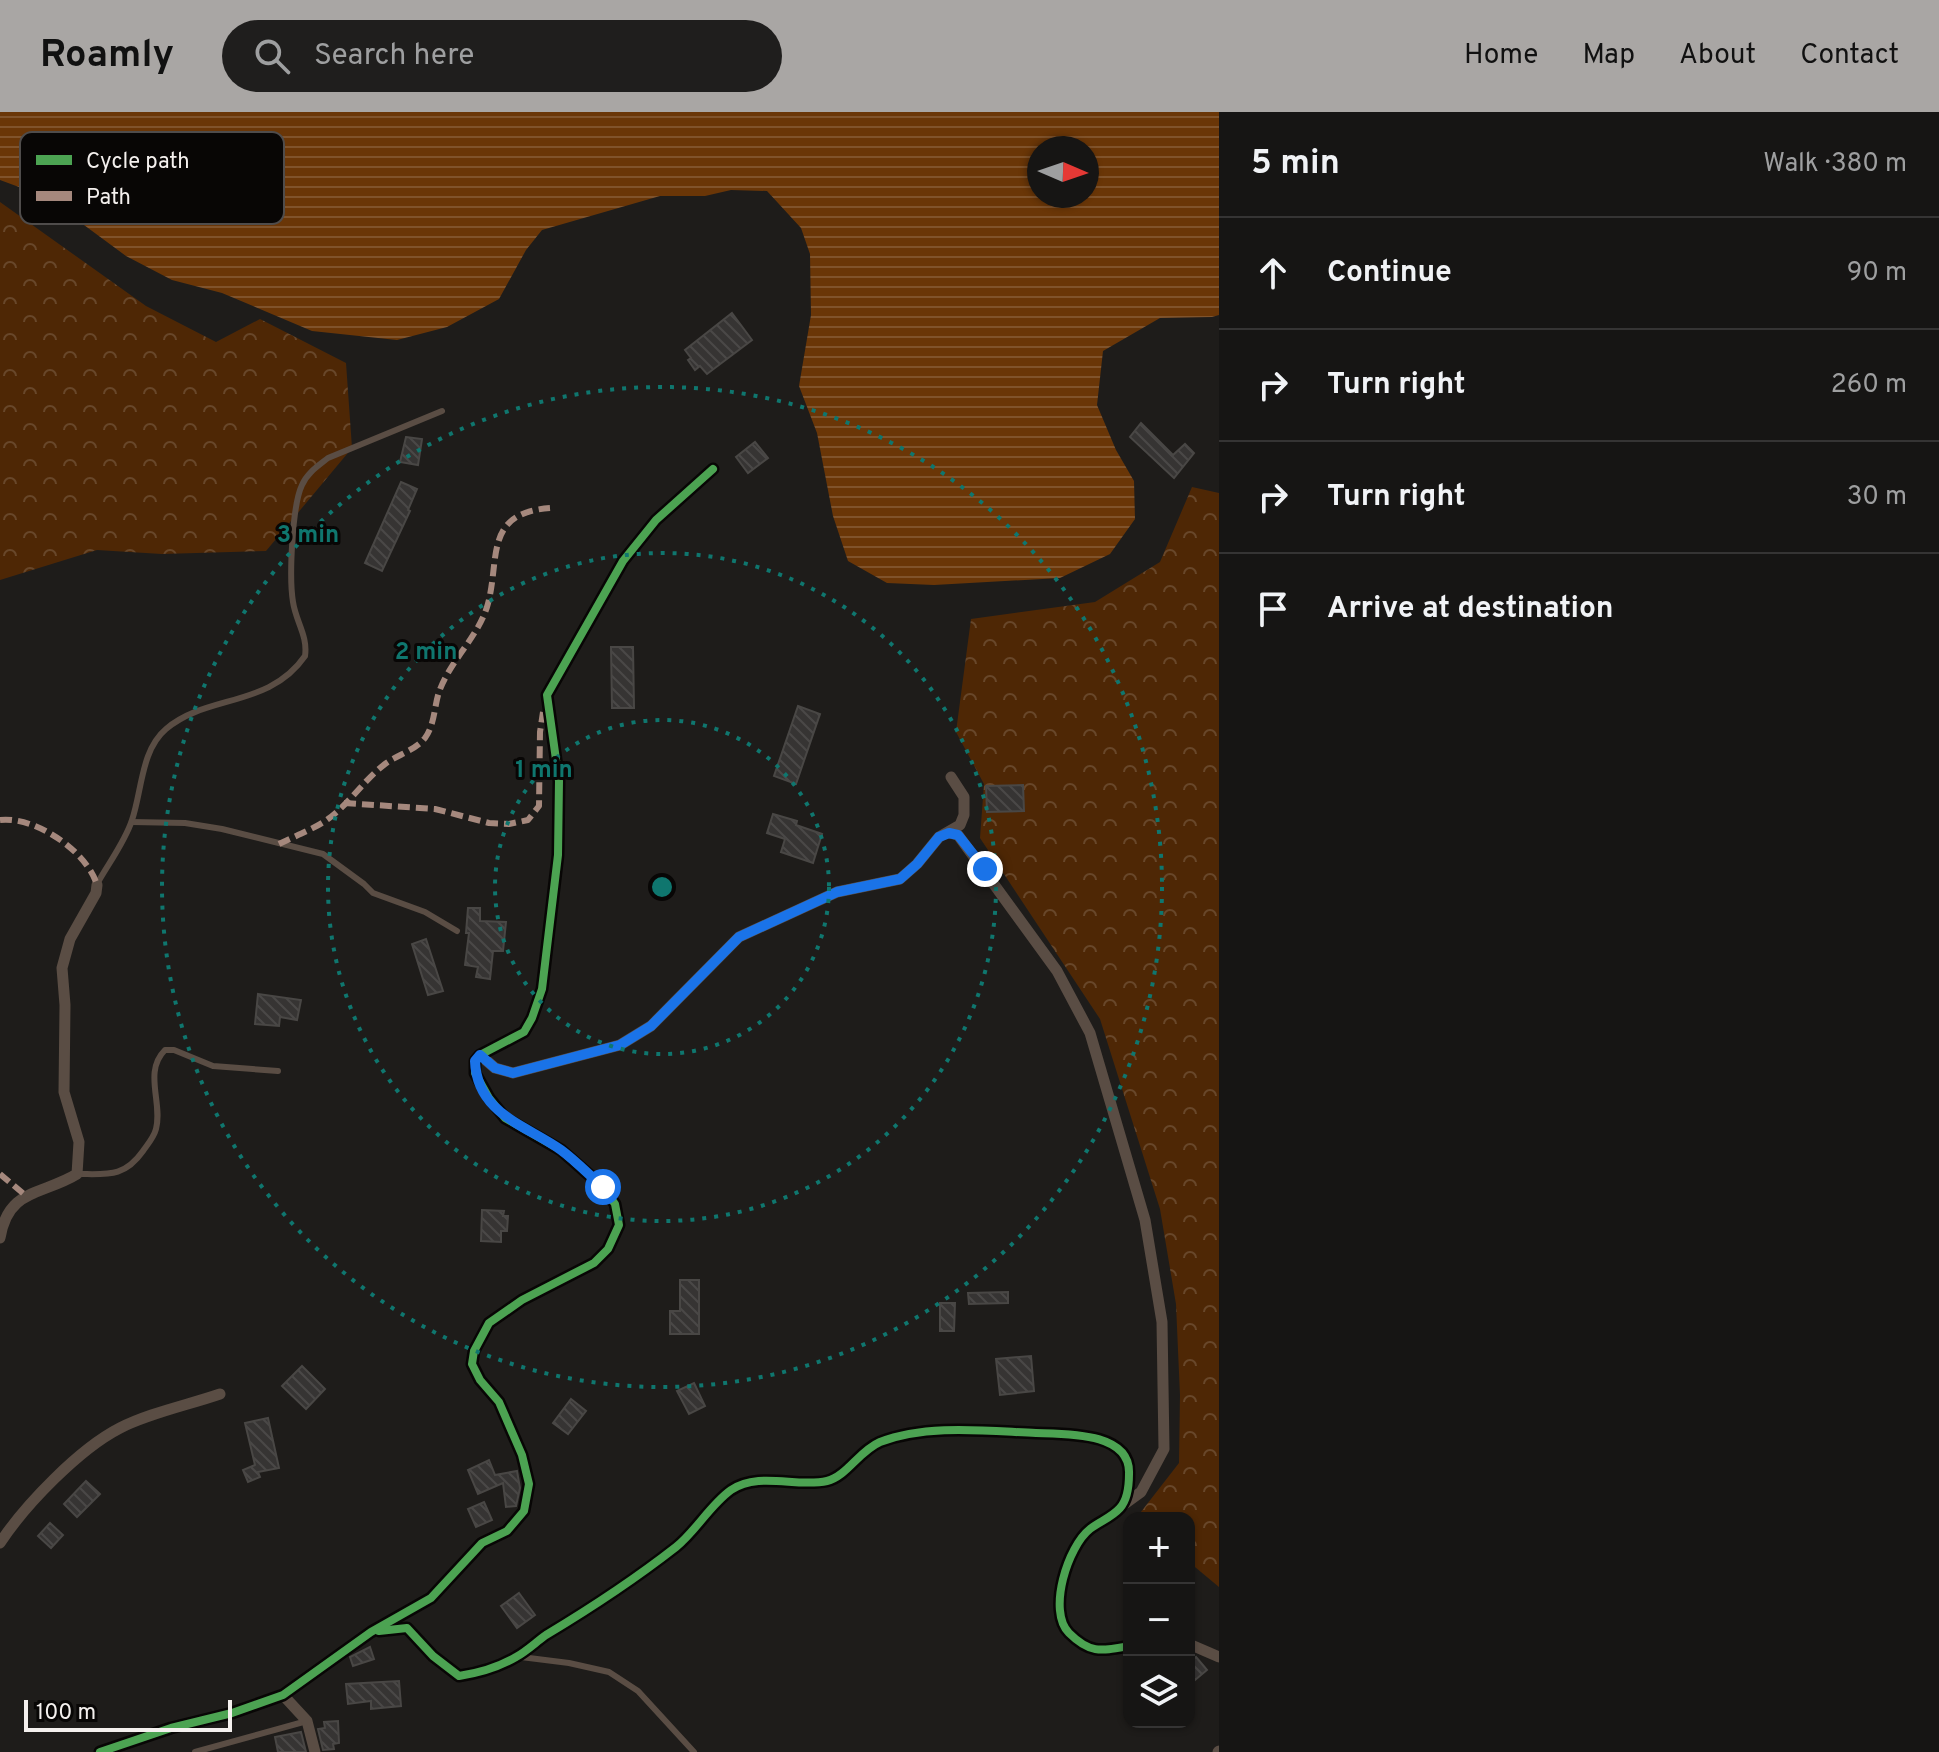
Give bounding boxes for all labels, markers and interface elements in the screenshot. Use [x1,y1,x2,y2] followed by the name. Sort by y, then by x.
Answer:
[222,20,782,92] search box
[40,32,174,81] text: Roamly
[250,34,294,78] icon: search
[314,38,474,75] text: Search here
[1464,38,1538,74] text: Home
[1582,38,1635,74] text: Map
[1679,38,1756,74] text: About
[1800,38,1899,74] text: Contact
[20,132,284,224] legend
[1027,136,1099,208] north arrow
[1251,143,1340,186] text: 5 min
[1763,148,1907,181] text: Walk · 380 m
[86,149,190,176] text: Cycle path
[86,185,131,212] text: Path
[1251,251,1295,295] icon: ahead
[1327,255,1452,292] text: Continue
[1847,257,1907,290] text: 90 m
[1251,363,1295,407] icon: right
[1327,367,1465,404] text: Turn right
[1831,369,1907,402] text: 260 m
[1251,475,1295,519] icon: right
[1327,479,1465,516] text: Turn right
[1847,481,1907,514] text: 30 m
[277,521,339,551] text: 3 min
[1251,587,1295,631] icon: arrive
[1327,591,1613,628] text: Arrive at destination
[395,638,457,668] text: 2 min
[515,756,573,786] text: 1 min
[967,851,1003,887] route end
[648,873,676,901] centre of rings
[585,1169,621,1205] route start
[1123,1512,1195,1728] map controls
[1123,1512,1195,1584] button: +
[1123,1584,1195,1656] button: −
[1123,1656,1195,1728] button: layers
[24,1696,232,1732] scale bar
[36,1700,96,1727] text: 100 m

